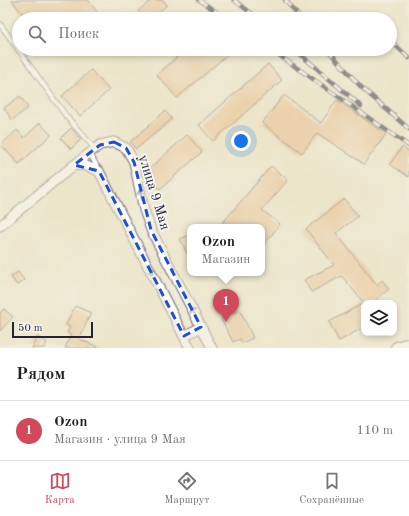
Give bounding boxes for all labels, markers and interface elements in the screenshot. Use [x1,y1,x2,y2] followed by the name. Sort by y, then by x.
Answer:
[12,12,397,56] search box
[26,23,48,45] icon: search
[58,27,99,42] text: Поиск
[231,131,251,151] your location
[136,153,172,231] street label: улица 9 Мая
[136,189,144,202] one-way arrow
[187,224,265,276] popup
[202,235,235,250] text: Ozon
[202,253,250,266] text: Магазин
[147,263,154,275] one-way arrow
[213,289,239,322] pin: 1
[361,300,397,336] map controls
[361,300,397,336] button: layers
[190,308,197,320] one-way arrow
[12,320,93,339] scale bar
[18,323,43,334] text: 50 m
[16,366,65,383] text: Рядом
[54,415,87,430] text: Ozon
[25,424,33,437] text: 1
[356,424,393,437] text: 110 m
[54,433,186,446] text: Магазин · улица 9 Мая
[45,470,75,508] tab: Карта
[164,470,210,508] tab: Маршрут
[299,470,364,508] tab: Сохранённые

